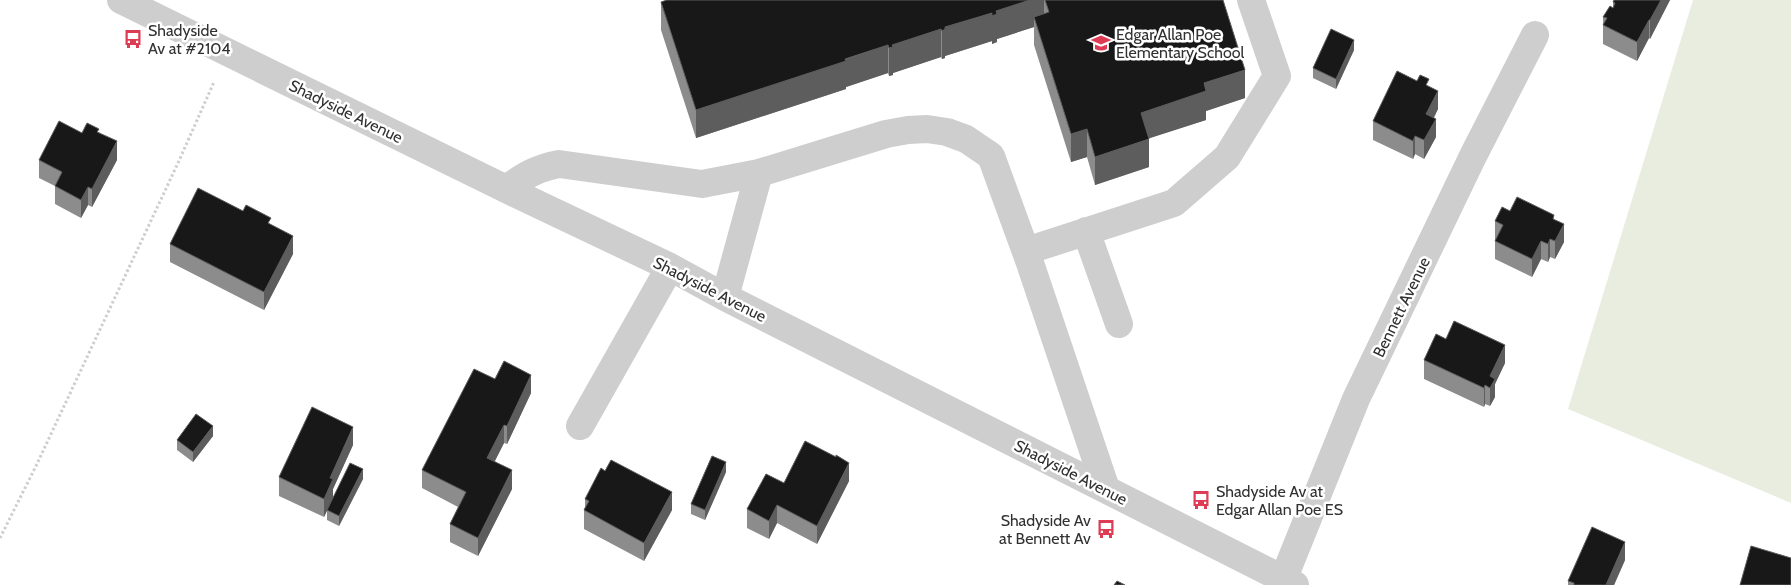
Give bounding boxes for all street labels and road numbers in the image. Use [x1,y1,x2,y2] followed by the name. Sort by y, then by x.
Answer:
[286,76,406,147] street label: Shadyside Avenue
[650,253,769,326] street label: Shadyside Avenue
[1369,254,1434,360] street label: Bennett Avenue
[1011,436,1130,509] street label: Shadyside Avenue

